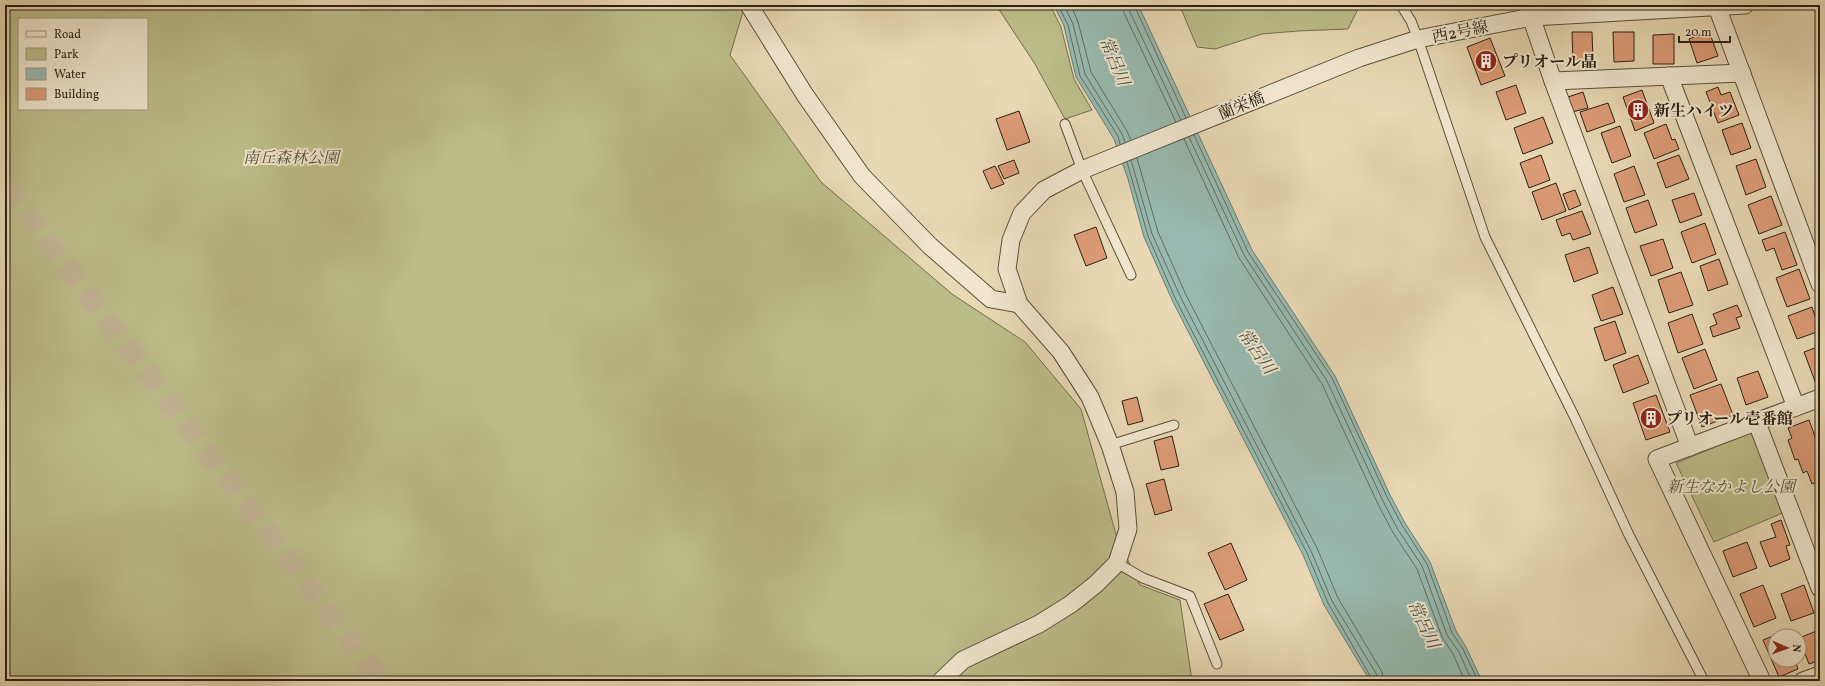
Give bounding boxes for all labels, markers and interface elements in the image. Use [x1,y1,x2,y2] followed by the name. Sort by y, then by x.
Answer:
[1431,17,1490,49] street label: 西2号線
[18,18,148,110] legend
[1679,18,1730,44] scale bar
[1685,25,1712,41] text: 20 m
[54,27,81,43] text: Road
[1093,34,1135,91] water label: 常呂川
[54,47,79,63] text: Park
[1473,48,1499,74] building icon: プリオール晶
[1502,52,1597,74] place label: プリオール晶
[54,67,86,83] text: Water
[54,87,99,103] text: Building
[1215,88,1268,126] street label: 蘭栄橋
[1625,97,1651,123] building icon: 新生ハイツ
[1653,101,1734,123] place label: 新生ハイツ
[243,148,342,170] park label: 南丘森林公園
[1232,324,1281,381] water label: 常呂川
[1638,405,1664,431] building icon: プリオール壱番館
[1666,409,1793,431] place label: プリオール壱番館
[1667,477,1798,499] park label: 新生なかよし公園
[1401,597,1445,654] water label: 常呂川
[1767,628,1807,668] north arrow
[1788,644,1803,653] text: N

